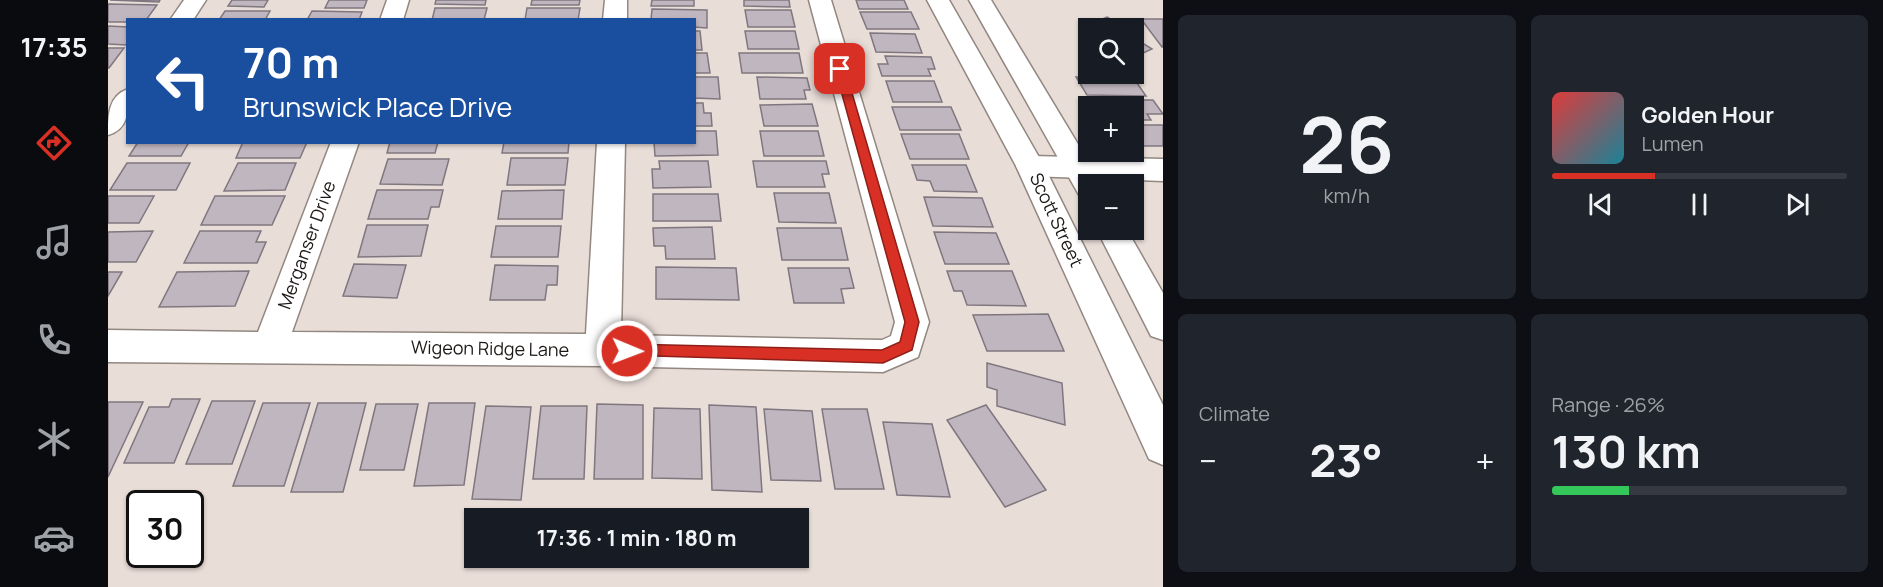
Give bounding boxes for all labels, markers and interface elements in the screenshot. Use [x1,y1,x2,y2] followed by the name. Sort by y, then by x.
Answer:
[1078,18,1144,240] map controls
[1078,18,1144,84] button: search
[20,28,88,65] text: 17:35
[243,33,339,91] text: 70 m
[144,42,222,120] icon: left
[814,43,865,94] pin
[823,52,856,85] icon: arrive
[243,88,512,125] text: Brunswick Place Drive
[1299,90,1394,196] text: 26
[1078,96,1144,162] button: +
[1642,100,1774,130] text: Golden Hour
[33,122,75,164] icon: directions
[1642,130,1704,157] text: Lumen
[1025,169,1089,271] street label: Scott Street
[1078,174,1144,240] button: −
[272,177,340,312] street label: Merganser Drive
[1323,182,1370,209] text: km/h
[1584,188,1617,221] icon: previous
[1683,188,1716,221] icon: pause
[1781,188,1814,221] icon: next
[33,221,75,263] icon: music
[33,319,75,361] icon: phone
[595,319,659,383] position arrow
[411,335,569,361] street label: Wigeon Ridge Lane
[1552,391,1665,418] text: Range · 26%
[1199,400,1270,427] text: Climate
[33,418,75,460] icon: climate
[1552,420,1701,482] text: 130 km
[1310,429,1383,491] text: 23°
[1199,438,1217,483] text: −
[1475,438,1494,483] text: +
[126,490,204,568] speed limit sign: 30
[33,517,75,559] icon: car
[536,523,737,553] text: 17:36 · 1 min · 180 m

